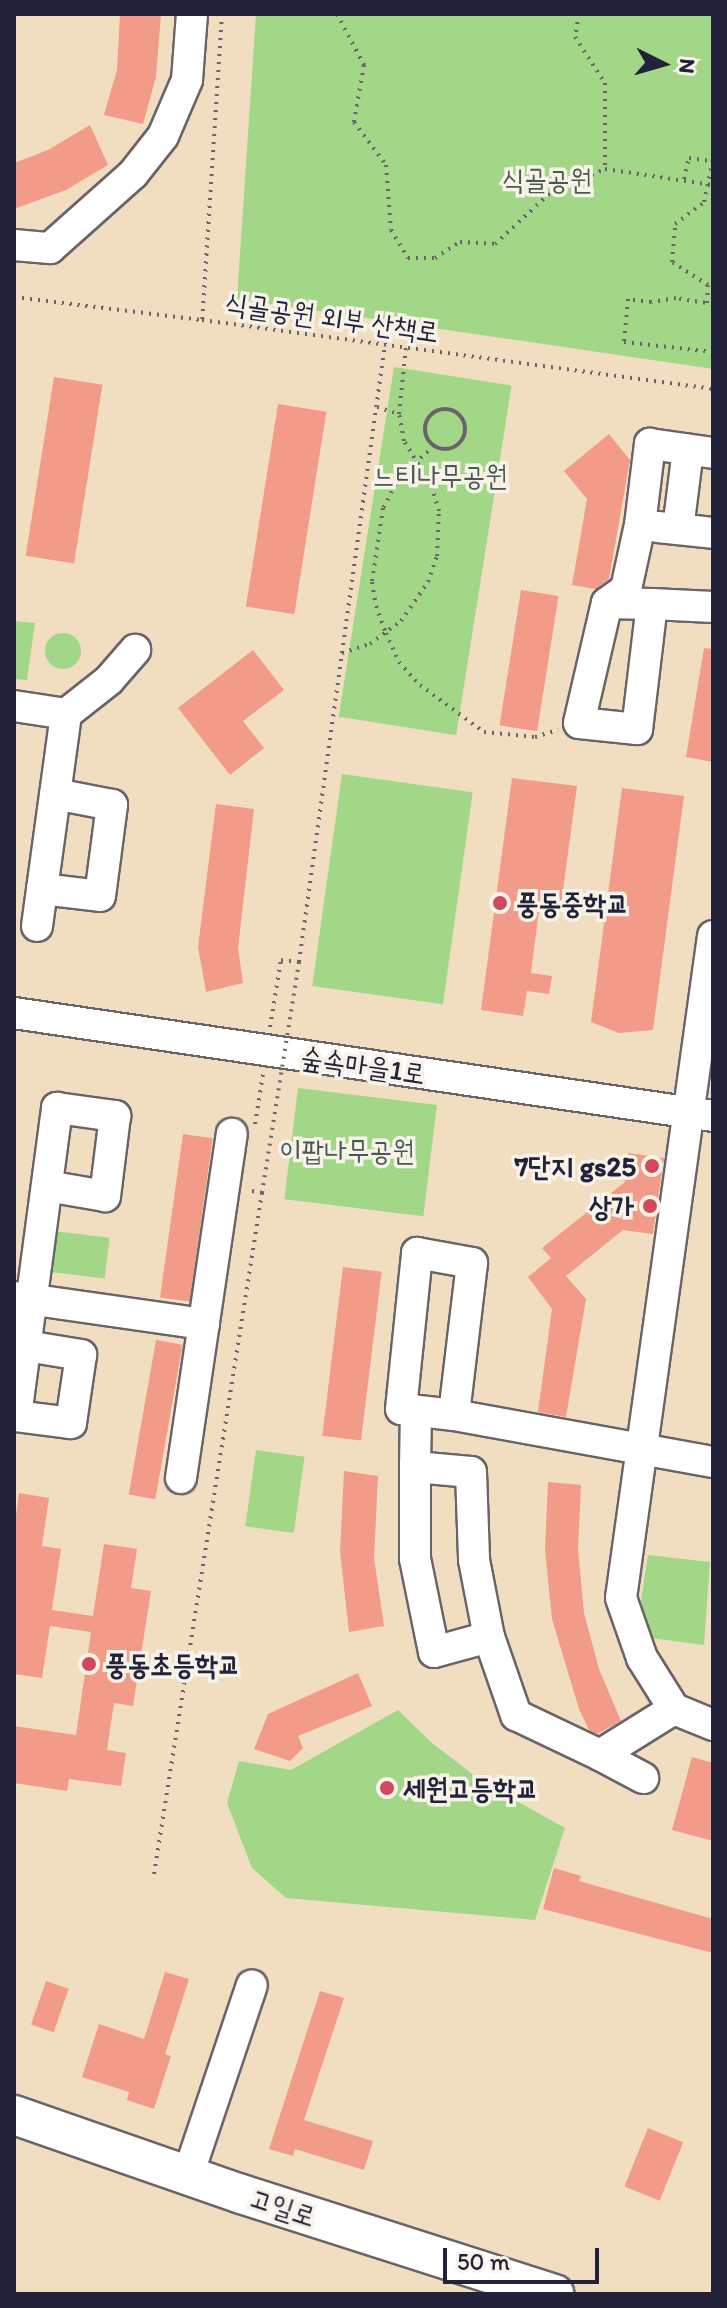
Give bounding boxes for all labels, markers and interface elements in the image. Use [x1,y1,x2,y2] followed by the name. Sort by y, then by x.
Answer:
[623,24,703,104] north arrow
[673,58,702,75] text: N
[502,162,592,196] park label: 식골공원
[223,285,441,349] street label: 식골공원 외부 산책로
[372,458,508,492] park label: 느티나무공원
[516,886,629,920] place label: 풍동중학교
[491,894,509,912] marker: 풍동중학교
[298,1040,428,1090] street label: 숲속마을1로
[279,1133,415,1167] park label: 이팝나무공원
[514,1149,636,1183] place label: 7단지 gs25
[643,1157,661,1175] marker: 7단지 gs25
[589,1189,634,1223] place label: 상가
[641,1197,659,1215] marker: 상가
[105,1647,240,1681] place label: 풍동초등학교
[80,1655,98,1673] marker: 풍동초등학교
[403,1771,538,1805] place label: 세원고등학교
[378,1779,396,1797] marker: 세원고등학교
[246,2181,320,2233] street label: 고일로
[447,2232,603,2282] scale bar
[457,2247,510,2276] text: 50 m

